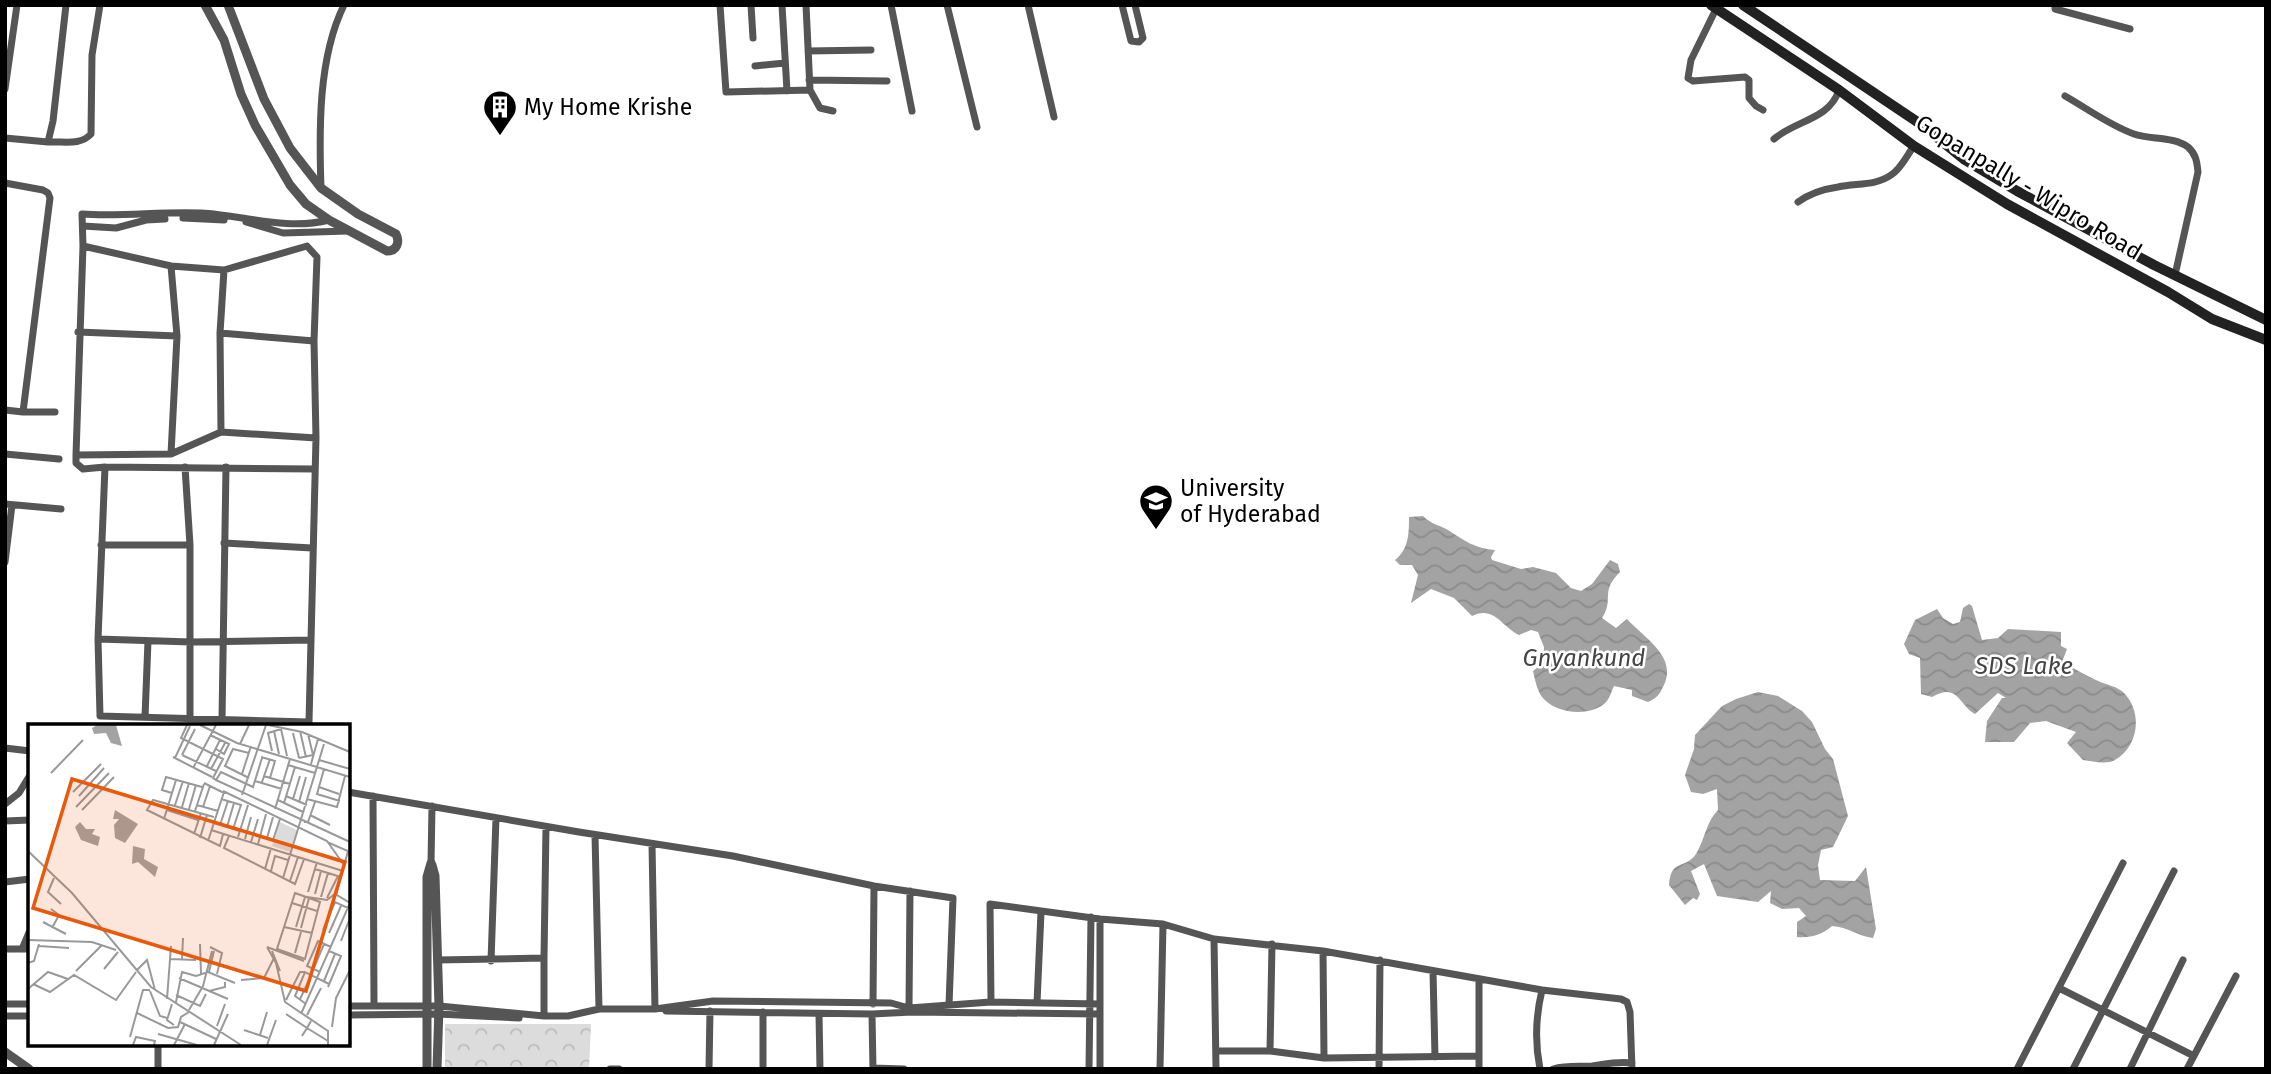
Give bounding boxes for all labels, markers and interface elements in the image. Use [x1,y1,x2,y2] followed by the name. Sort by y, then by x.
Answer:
[481,88,519,137] building icon: My Home Krishe
[524,93,692,121] place label: My Home Krishe
[1911,108,2147,266] street label: Gopanpally - Wipro Road
[1180,474,1321,528] place label: University of Hyderabad
[1137,482,1175,531] school or university icon: University of Hyderabad
[1523,644,1645,672] water label: Gnyankund
[1974,652,2073,680] water label: SDS Lake
[28,724,350,1046] inset map

